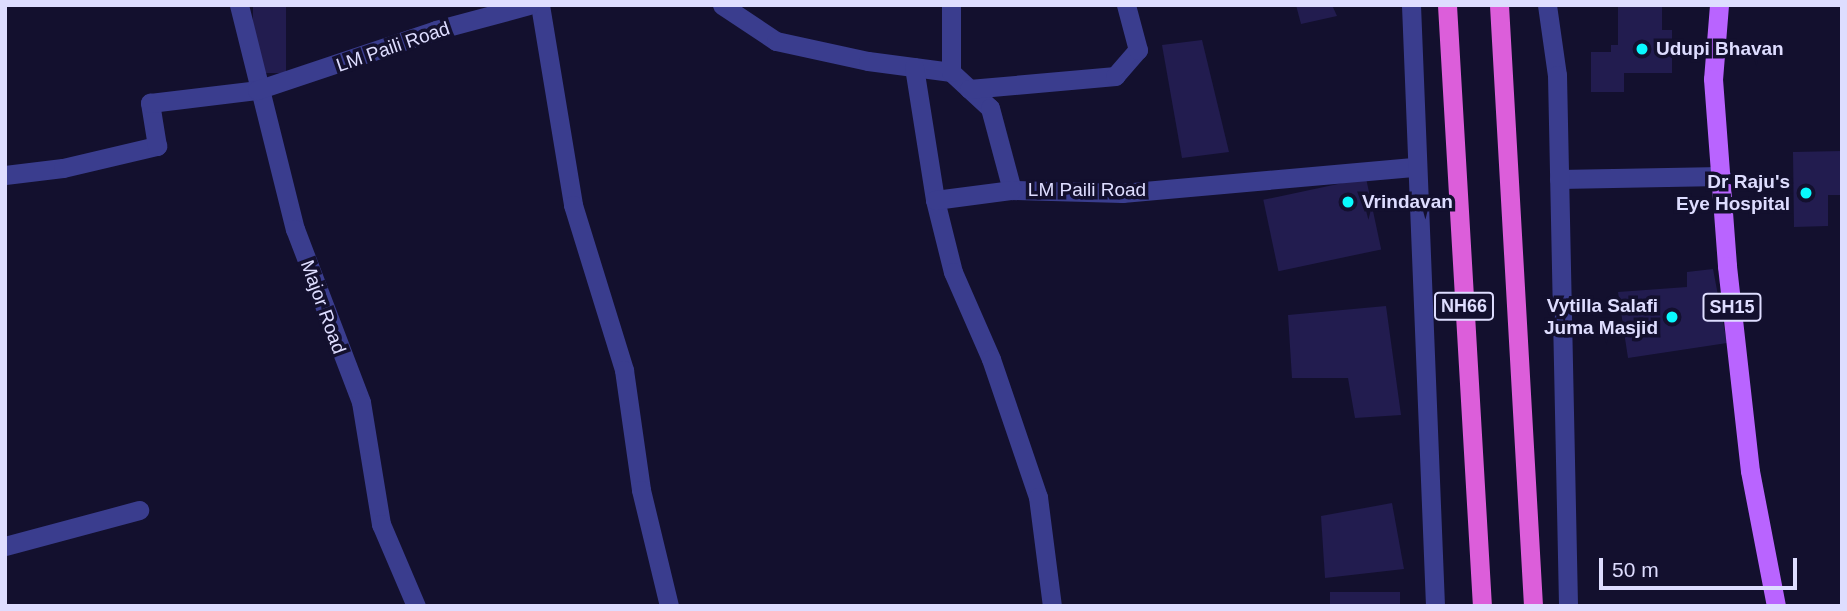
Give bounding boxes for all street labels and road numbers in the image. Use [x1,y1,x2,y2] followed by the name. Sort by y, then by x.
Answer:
[333,17,453,77] street label: LM Paili Road
[1028,179,1146,201] street label: LM Paili Road
[295,257,351,357] street label: Major Road
[1432,292,1496,320] road number: NH66
[1702,292,1762,321] road number: SH15

